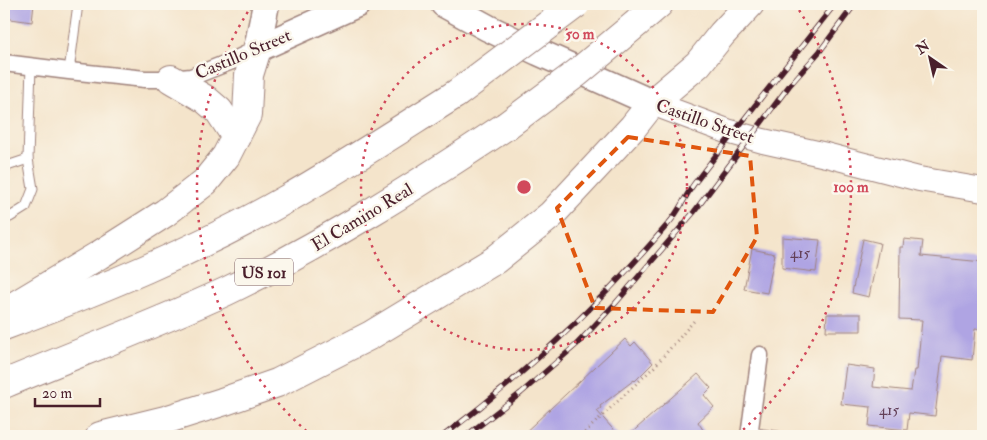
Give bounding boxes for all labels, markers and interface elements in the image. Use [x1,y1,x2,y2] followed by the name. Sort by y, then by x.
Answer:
[192,24,295,85] street label: Castillo Street
[566,25,595,44] text: 50 m
[904,32,954,82] north arrow
[912,37,933,59] text: N
[653,94,757,149] street label: Castillo Street
[307,178,418,257] street label: El Camino Real
[515,178,533,196] centre of rings
[833,178,869,197] text: 100 m
[790,244,810,263] house number: 415
[235,258,293,286] road number: US 101
[35,375,100,407] scale bar
[42,384,72,403] text: 20 m
[879,401,899,420] house number: 415

